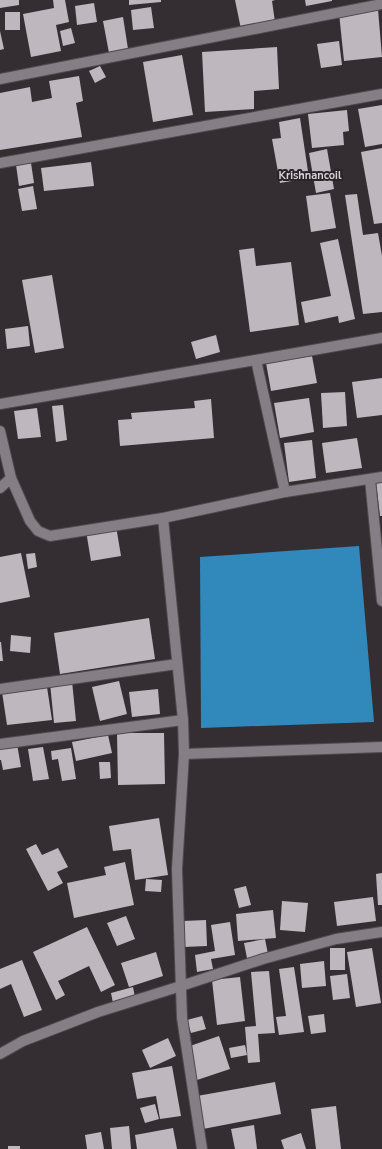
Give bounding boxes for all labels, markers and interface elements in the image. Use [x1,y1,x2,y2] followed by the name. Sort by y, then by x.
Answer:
[279,168,342,183] district label: Krishnancoil

